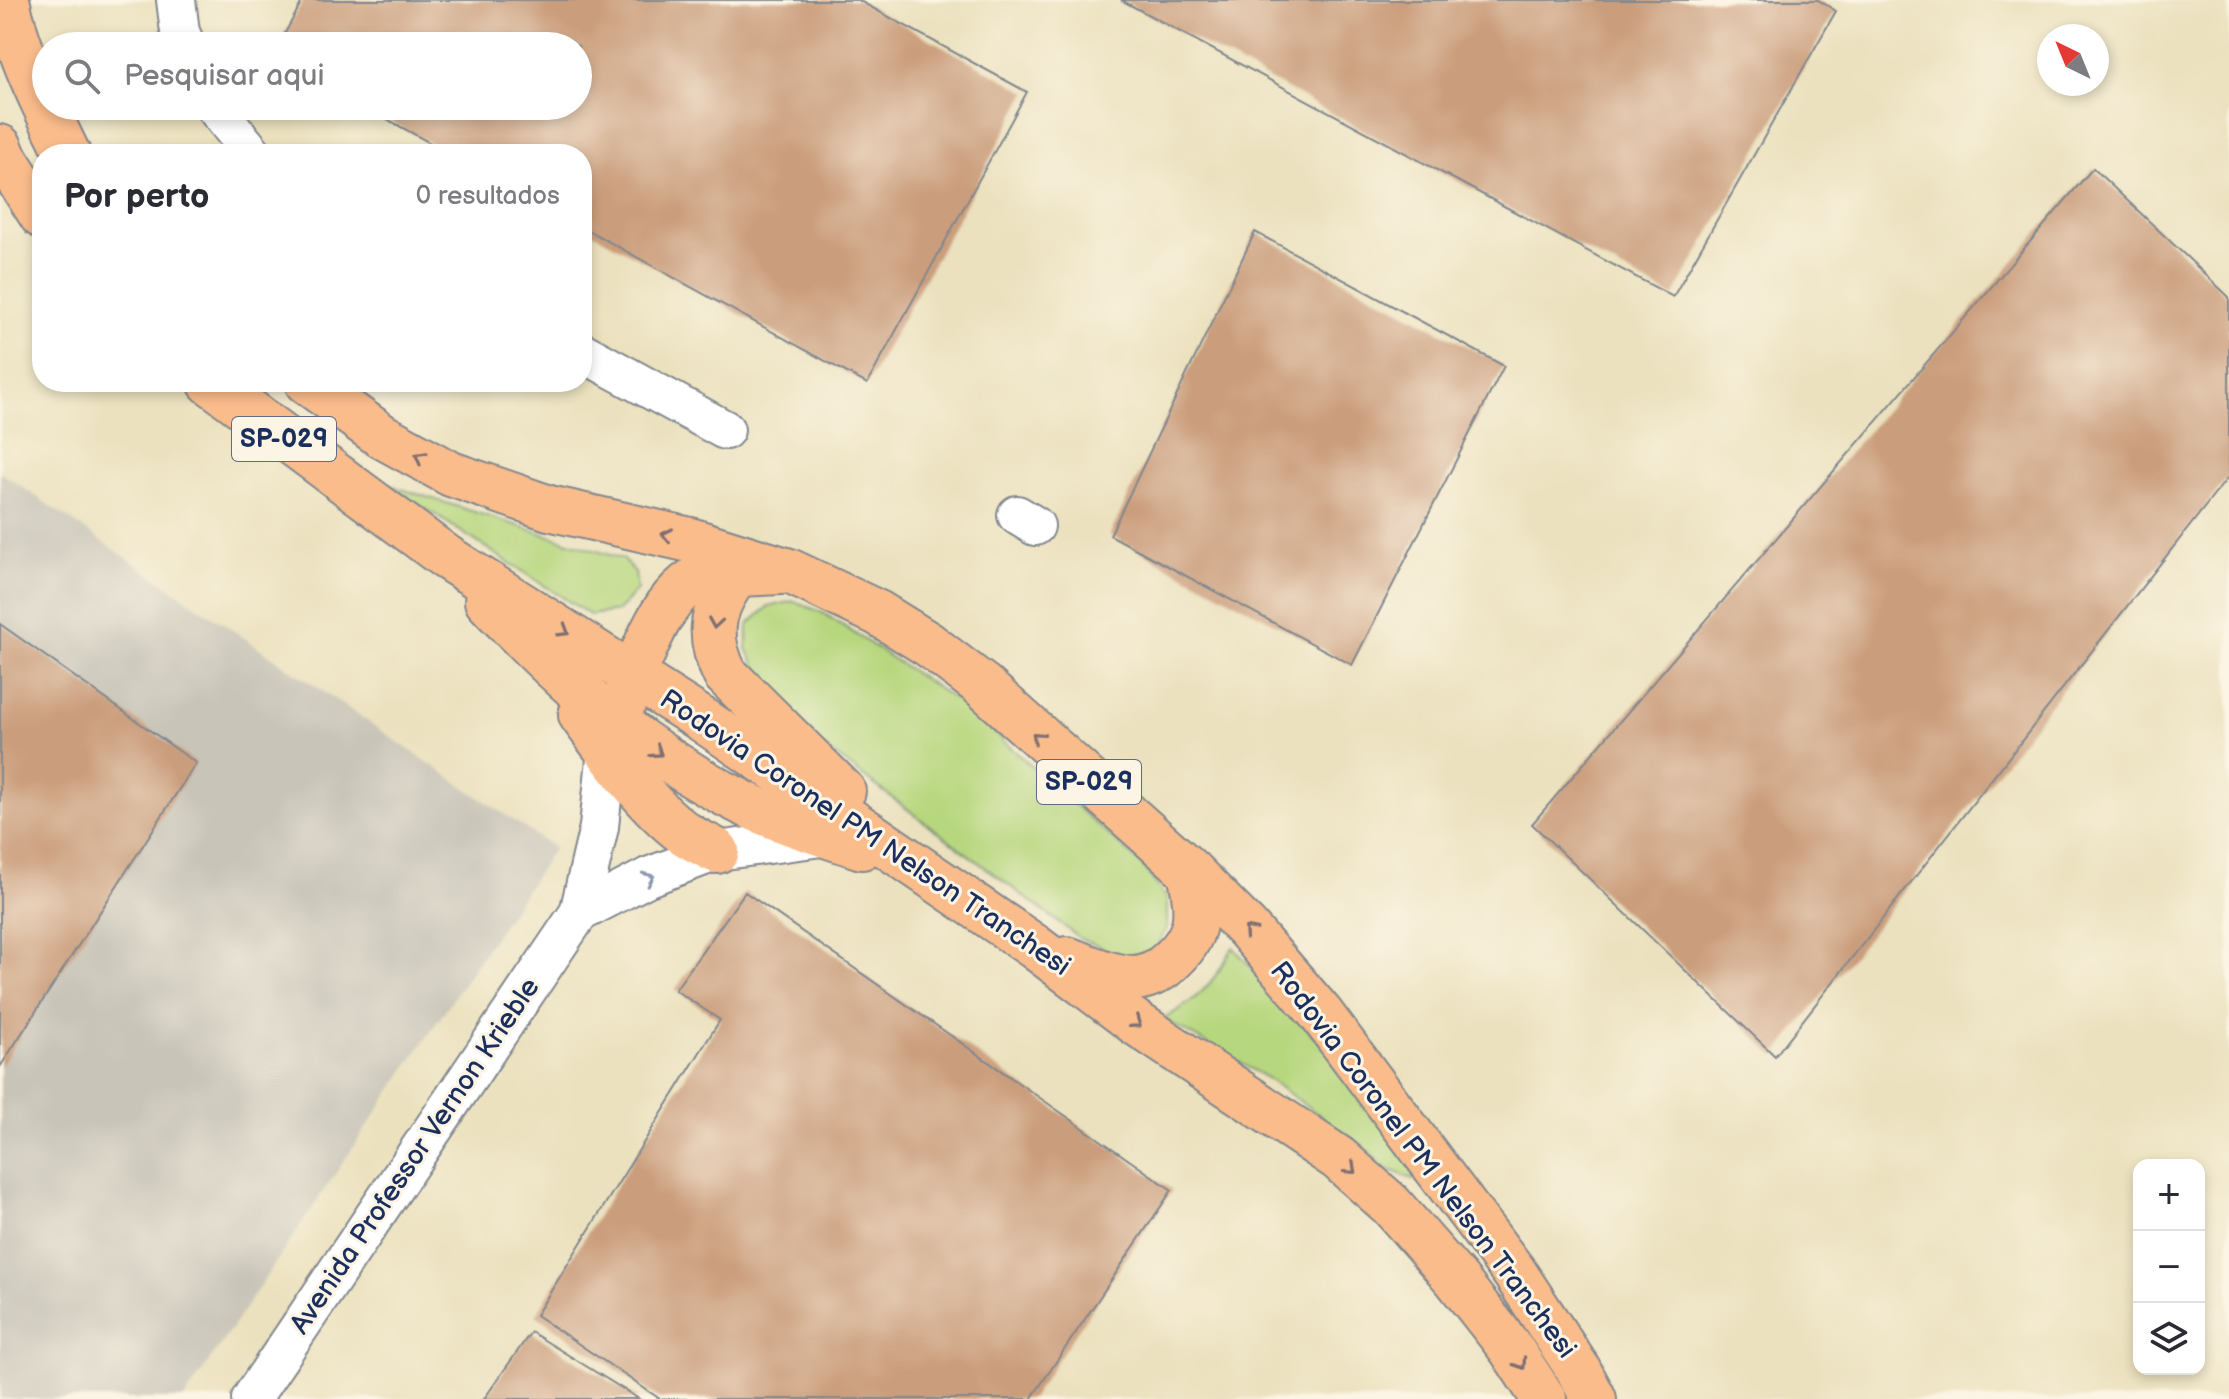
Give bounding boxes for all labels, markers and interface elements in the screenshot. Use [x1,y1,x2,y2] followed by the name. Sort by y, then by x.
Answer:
[2037,24,2109,96] north arrow
[32,32,592,120] search box
[60,54,104,98] icon: search
[124,58,325,94] text: Pesquisar aqui
[64,176,209,217] text: Por perto
[416,181,560,212] text: 0 resultados
[232,417,336,461] road number: SP-029
[414,451,429,466] one-way arrow
[661,527,674,544] one-way arrow
[707,616,724,630] one-way arrow
[555,622,570,637] one-way arrow
[653,683,1077,983] street label: Rodovia Coronel PM Nelson Tranchesi
[1032,732,1047,746] one-way arrow
[648,742,662,757] one-way arrow
[1037,760,1141,804] road number: SP-029
[640,871,655,887] one-way arrow
[1244,926,1259,940] one-way arrow
[1263,955,1583,1365] street label: Rodovia Coronel PM Nelson Tranchesi
[283,972,547,1340] street label: Avenida Professor Vernon Krieble
[1127,1013,1141,1028] one-way arrow
[1341,1159,1356,1174] one-way arrow
[2133,1159,2205,1375] map controls
[2133,1159,2205,1231] button: +
[2133,1231,2205,1303] button: −
[2133,1303,2205,1375] button: layers
[1511,1356,1526,1370] one-way arrow

